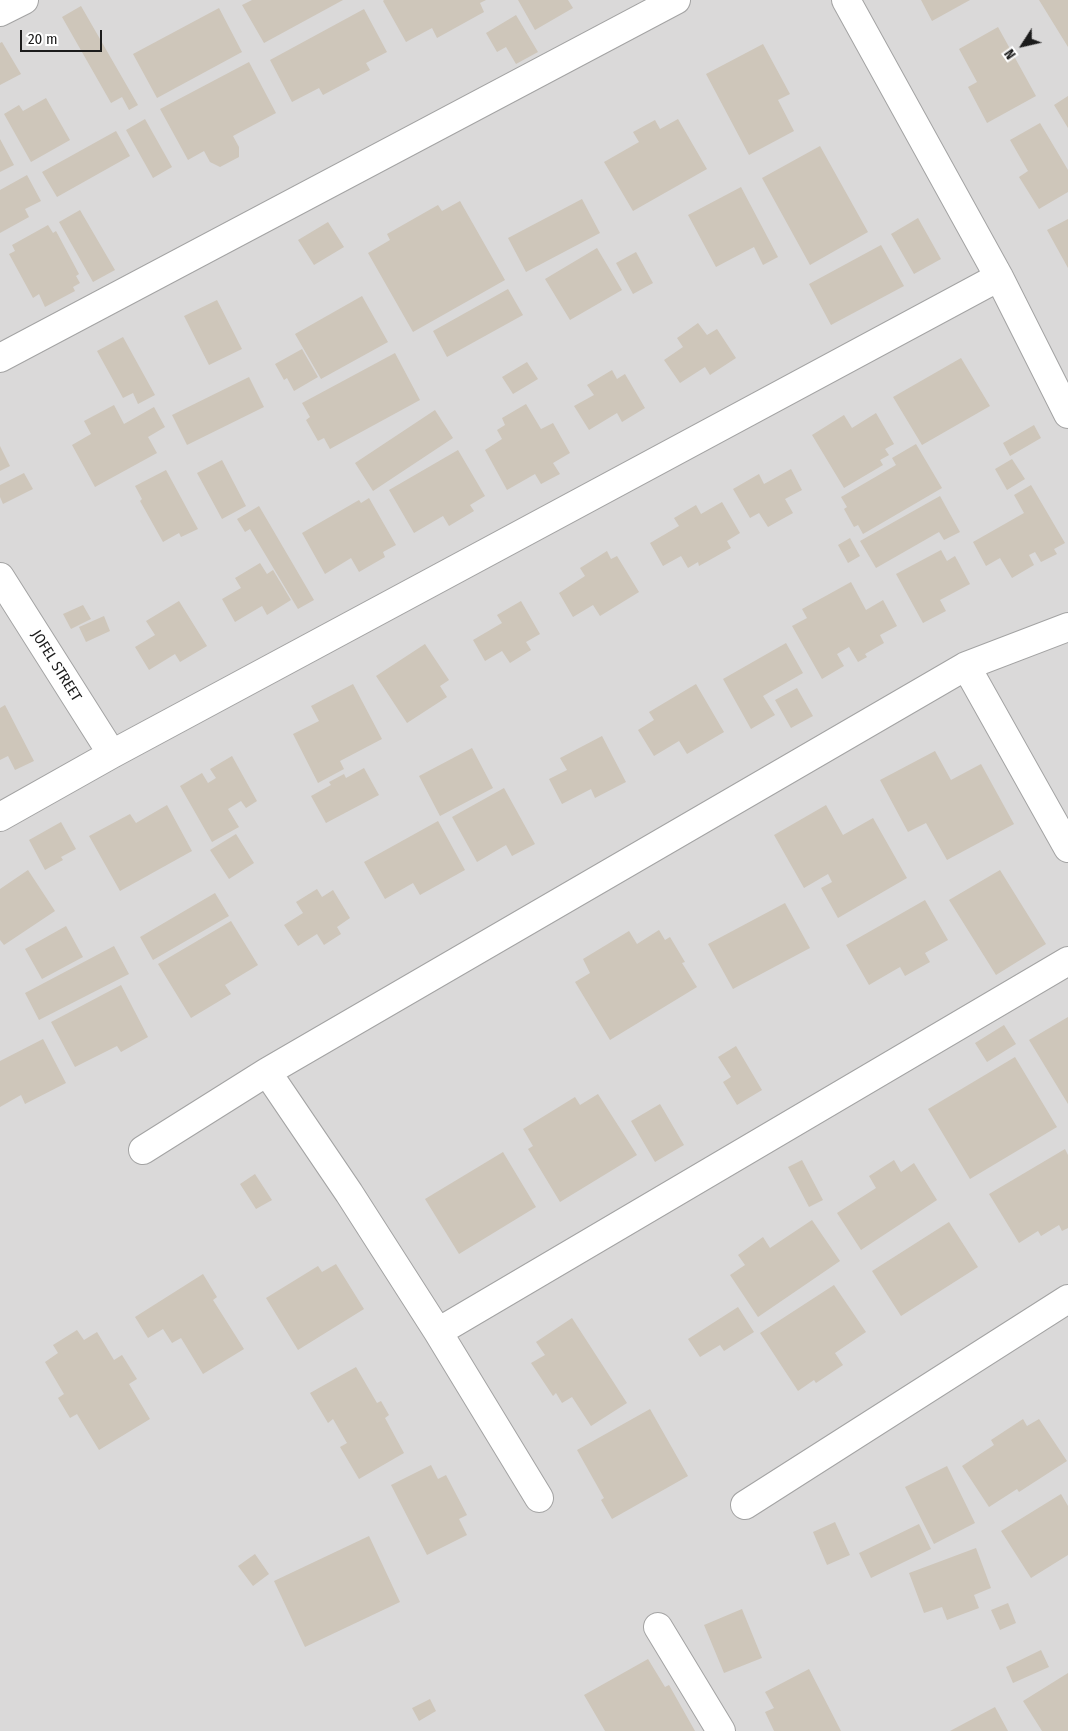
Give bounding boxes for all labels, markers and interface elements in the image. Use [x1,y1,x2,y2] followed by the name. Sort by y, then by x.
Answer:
[22,20,105,52] scale bar
[998,20,1048,70] north arrow
[28,30,58,48] text: 20 m
[1001,46,1020,62] text: N
[27,627,85,705] street label: JOFEL STREET

